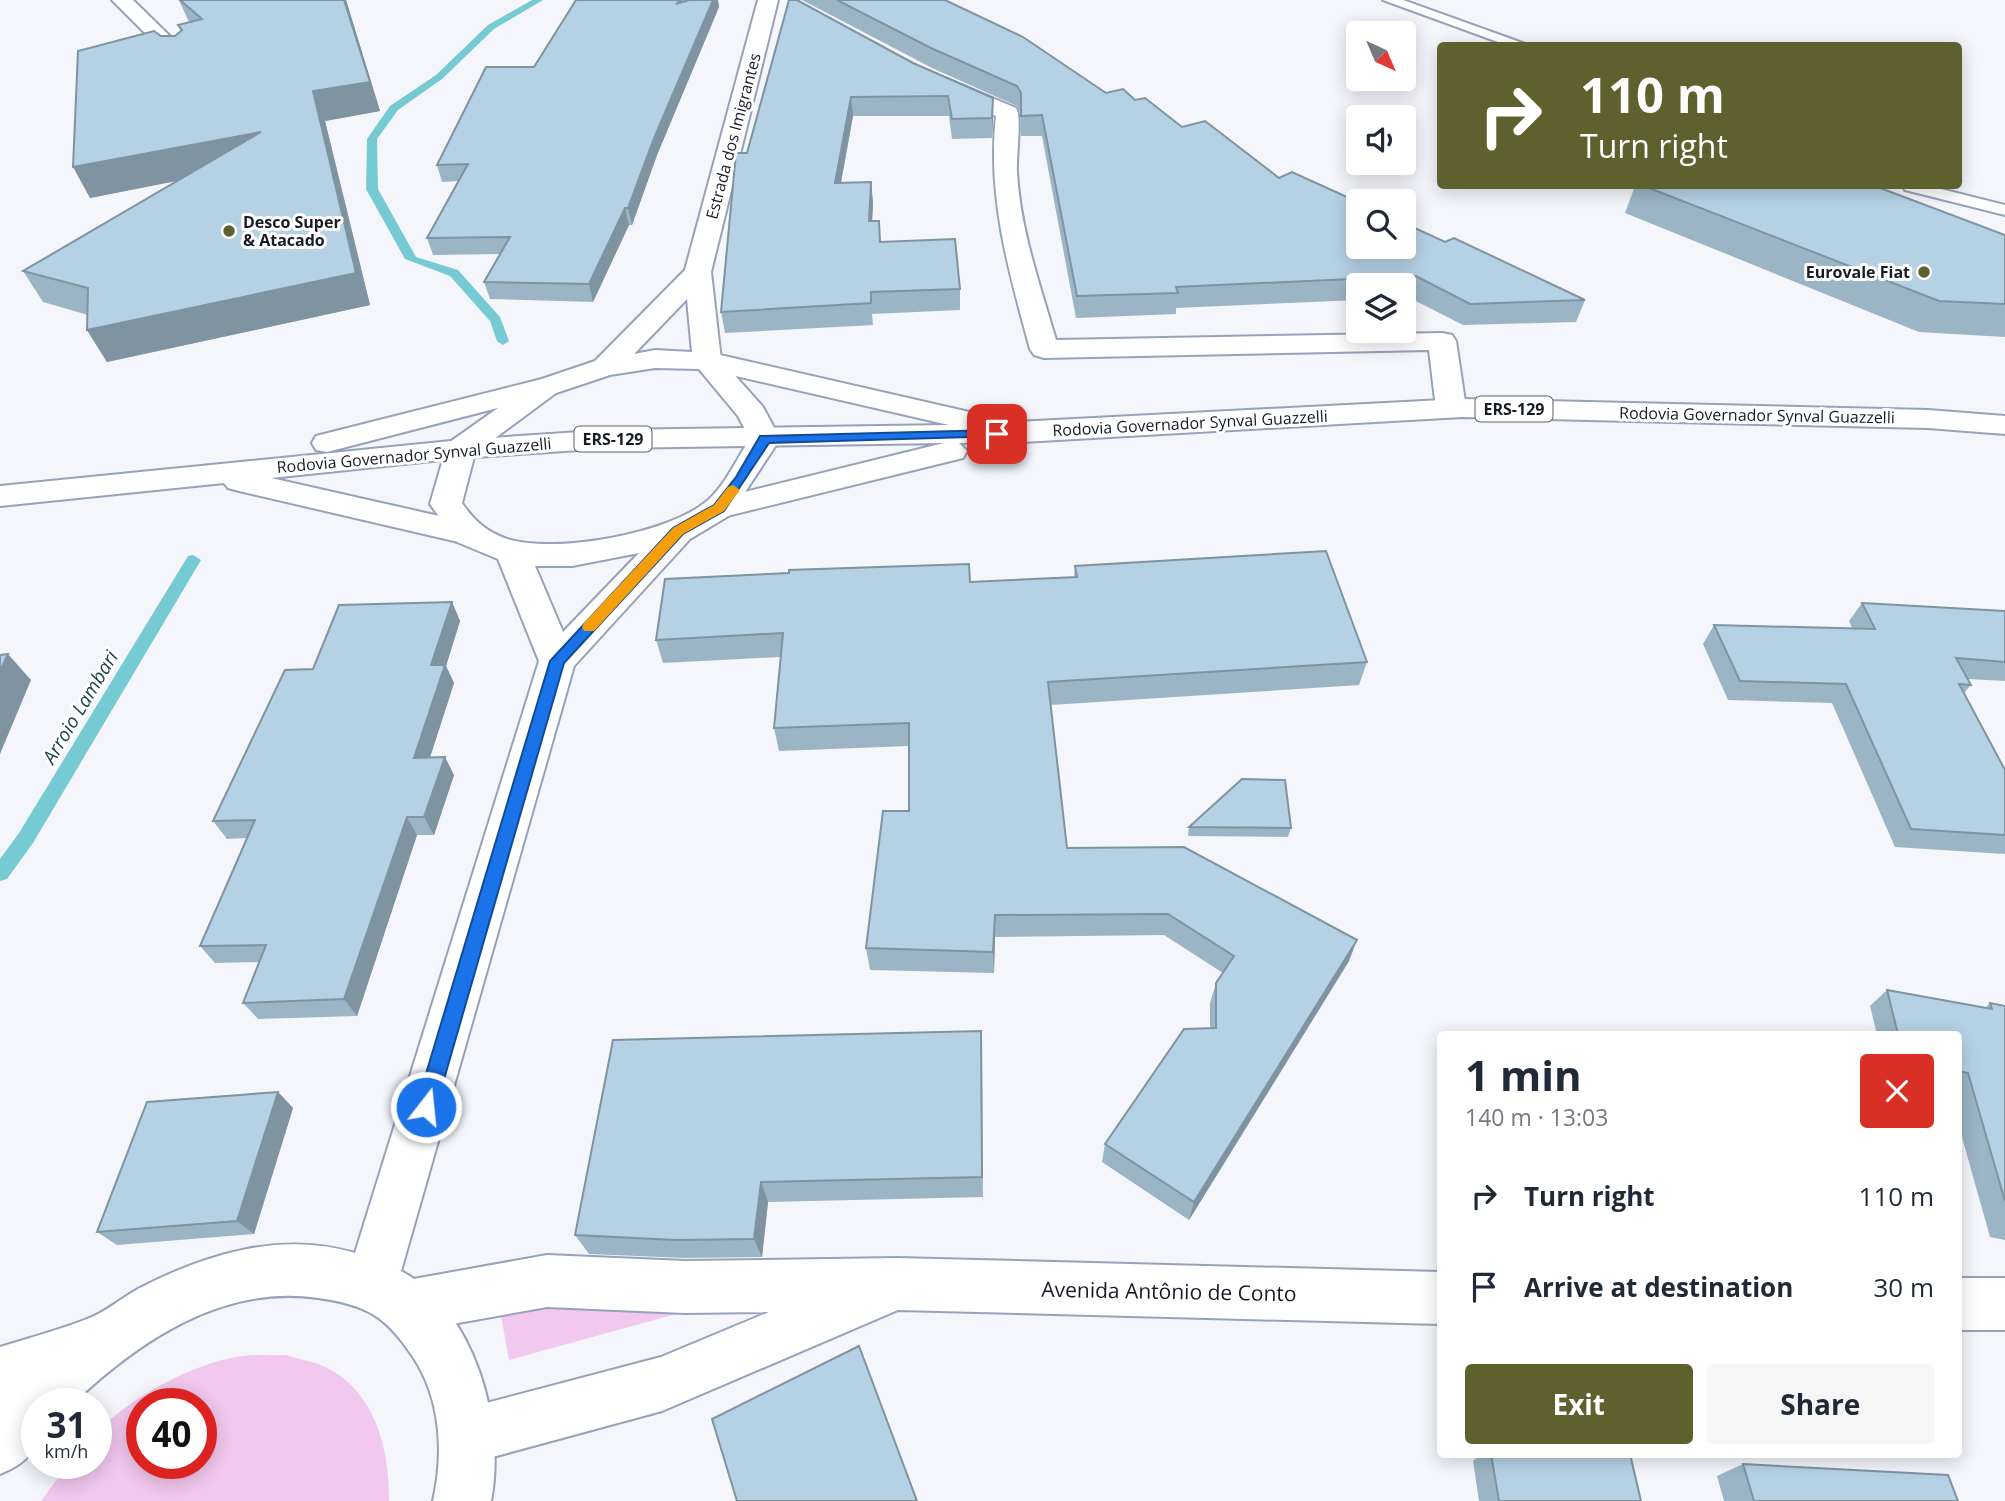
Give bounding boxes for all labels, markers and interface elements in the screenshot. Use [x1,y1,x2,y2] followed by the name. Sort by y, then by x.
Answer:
[1346,21,1416,91] north arrow
[1346,21,1416,343] map controls
[700,50,766,222] street label: Estrada dos Imigrantes
[1580,61,1725,127] text: 110 m
[1465,70,1556,161] icon: right
[1346,105,1416,175] button: sound
[1580,124,1728,167] text: Turn right
[1346,189,1416,259] button: search
[243,211,341,251] place label: Desco Super & Atacado
[221,223,237,239] marker: Desco Super & Atacado
[1806,261,1910,283] place label: Eurovale Fiat
[1916,264,1932,280] marker: Eurovale Fiat
[1346,273,1416,343] button: layers
[1476,396,1552,422] road number: ERS-129
[1619,402,1895,428] street label: Rodovia Governador Synval Guazzelli
[967,404,1027,464] pin
[1052,405,1328,441] street label: Rodovia Governador Synval Guazzelli
[978,415,1016,453] icon: arrive
[574,426,652,452] road number: ERS-129
[276,432,552,478] street label: Rodovia Governador Synval Guazzelli
[35,645,125,770] water label: Arroio Lambari
[1465,1046,1582,1103] text: 1 min
[1860,1054,1934,1128] button: close
[389,1070,463,1144] position arrow
[1465,1101,1608,1133] text: 140 m · 13:03
[1465,1177,1503,1215] icon: right
[1524,1178,1655,1214] text: Turn right
[1859,1178,1934,1214] text: 110 m
[1465,1268,1503,1306] icon: arrive
[1524,1269,1793,1305] text: Arrive at destination
[1873,1269,1934,1305] text: 30 m
[1041,1275,1297,1307] street label: Avenida Antônio de Conto
[1465,1364,1693,1444] button: Exit
[1707,1364,1934,1444] button: Share
[126,1388,217,1479] speed limit sign: 40
[46,1401,87,1448] text: 31
[45,1439,88,1463] text: km/h

